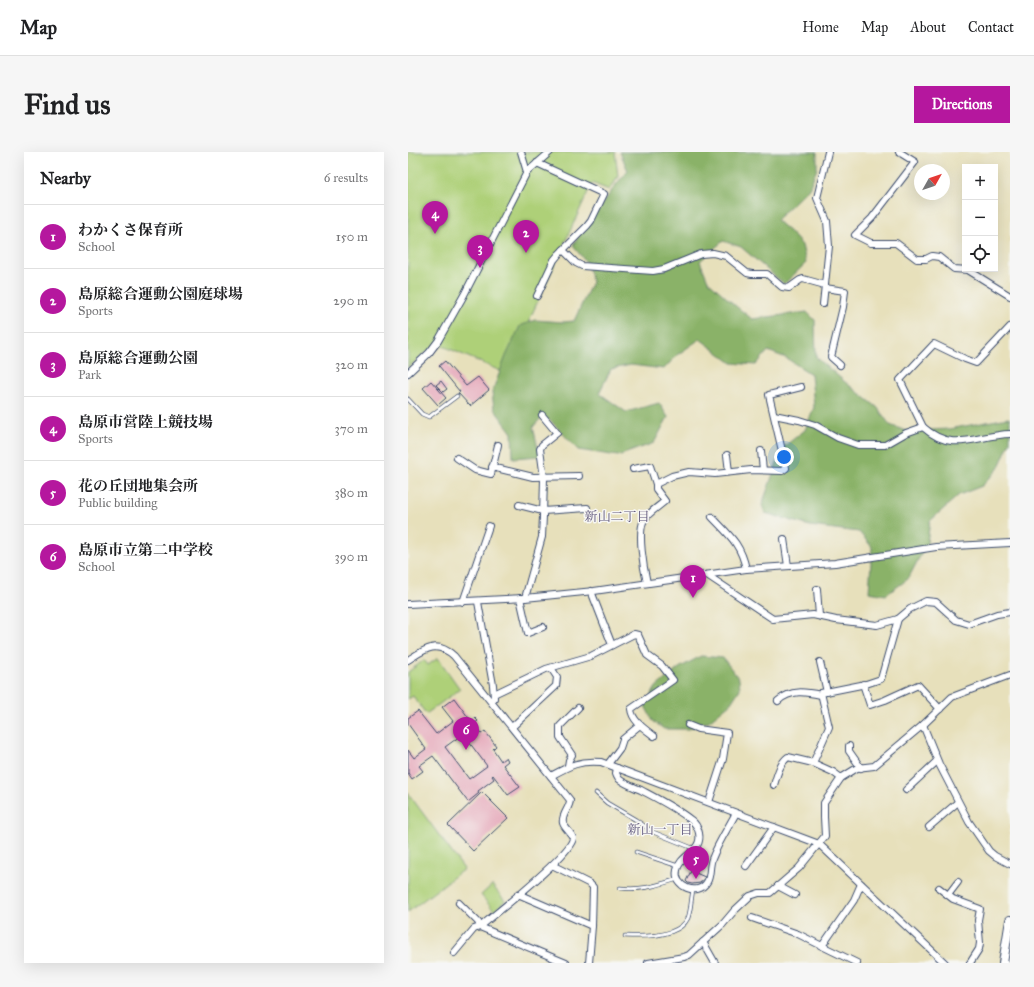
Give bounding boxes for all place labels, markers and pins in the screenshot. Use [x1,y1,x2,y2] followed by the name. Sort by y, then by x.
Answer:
[422,201,448,234] pin: 4
[513,220,539,253] pin: 2
[467,235,493,268] pin: 3
[680,565,706,598] pin: 1
[453,717,479,750] pin: 6
[683,846,709,879] pin: 5

